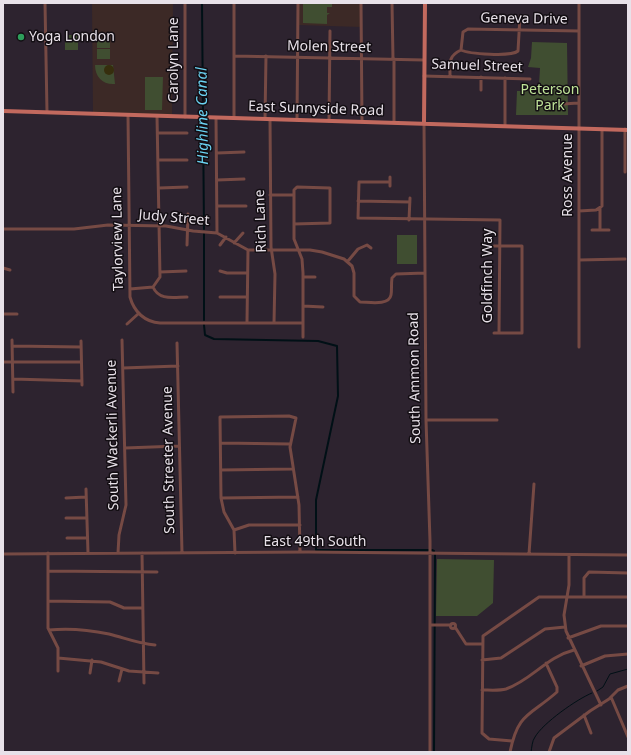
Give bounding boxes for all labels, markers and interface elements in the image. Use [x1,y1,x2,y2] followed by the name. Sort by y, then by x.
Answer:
[480,10,568,28] street label: Geneva Drive
[166,17,182,103] street label: Carolyn Lane
[29,29,115,45] place label: Yoga London
[16,32,26,42] marker: Yoga London
[287,38,371,56] street label: Molen Street
[431,56,523,76] street label: Samuel Street
[193,67,213,165] water label: Highline Canal
[521,82,579,114] park label: Peterson Park
[248,98,384,120] street label: East Sunnyside Road
[560,133,576,217] street label: Ross Avenue
[109,187,127,291] street label: Taylorview Lane
[252,189,270,253] street label: Rich Lane
[138,207,210,229] street label: Judy Street
[480,229,496,323] street label: Goldfinch Way
[405,312,425,444] street label: South Ammon Road
[103,360,123,510] street label: South Wackerli Avenue
[159,386,179,534] street label: South Streeter Avenue
[264,534,366,550] street label: East 49th South

